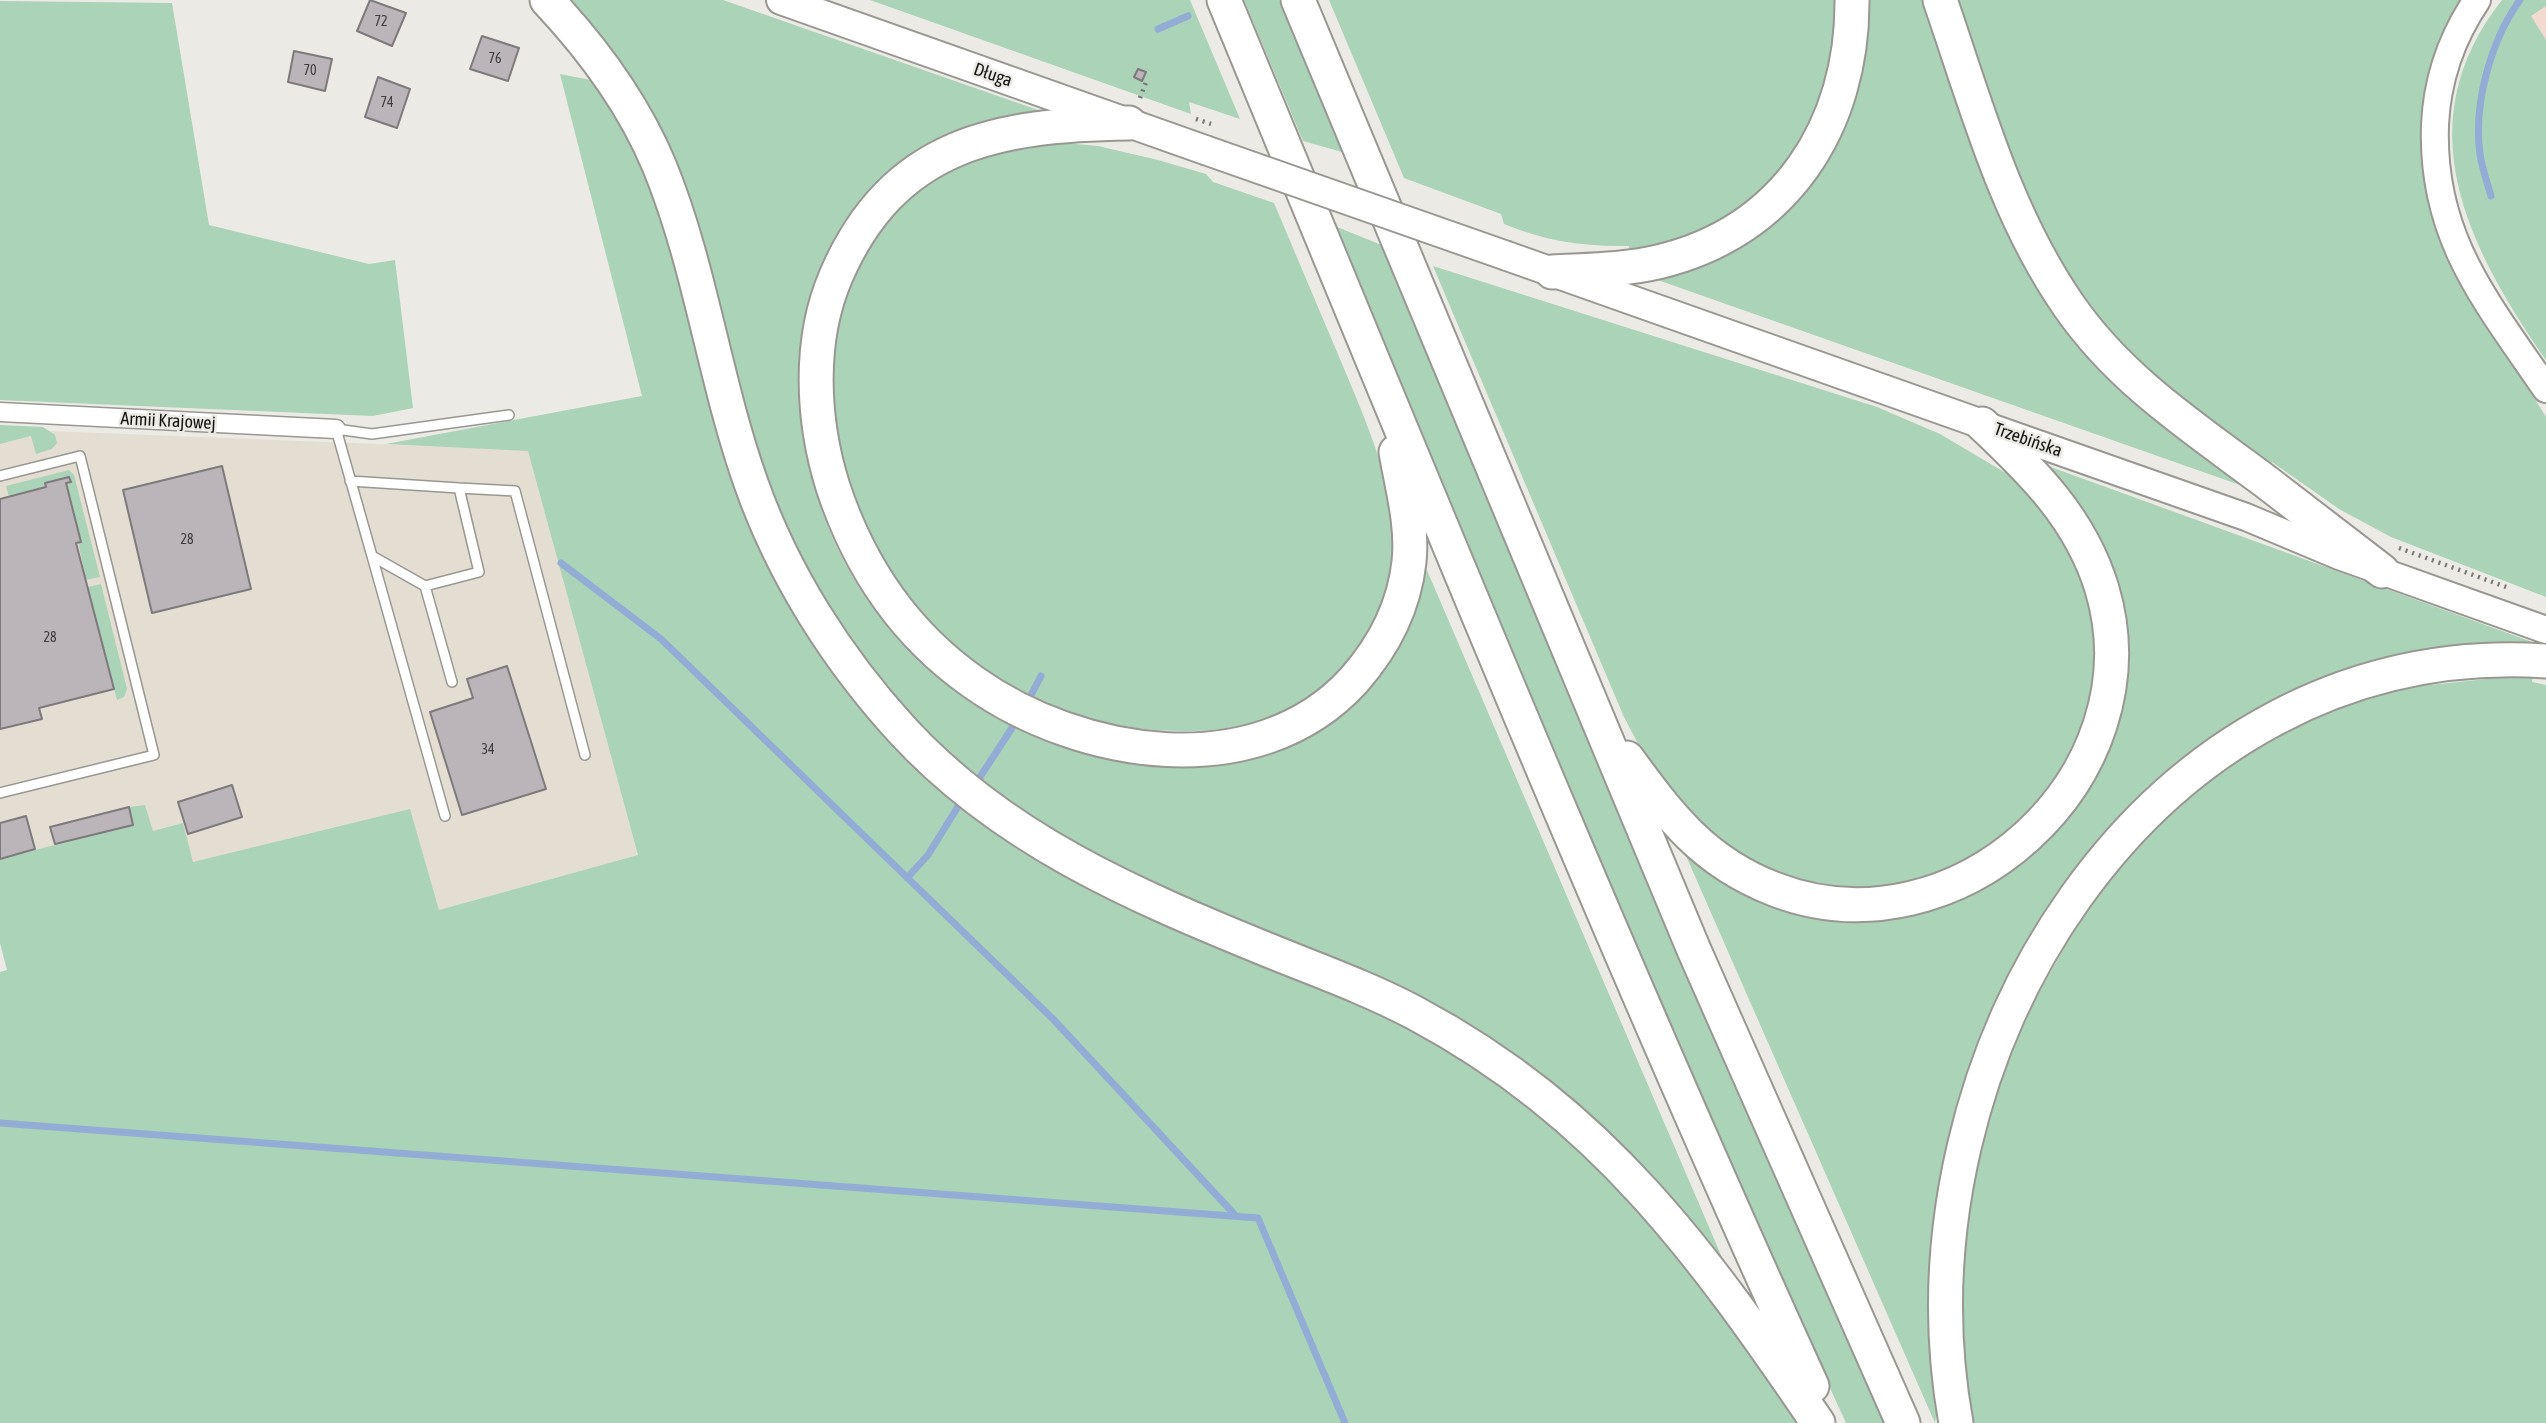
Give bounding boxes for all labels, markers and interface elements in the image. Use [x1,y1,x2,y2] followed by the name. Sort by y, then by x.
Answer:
[374,14,388,30] house number: 72
[488,51,502,67] house number: 76
[971,58,1015,92] street label: Długa
[303,63,317,79] house number: 70
[380,95,394,111] house number: 74
[120,408,216,434] street label: Armii Krajowej
[1991,418,2065,462] street label: Trzebińska
[180,532,194,548] house number: 28
[43,630,57,646] house number: 28
[481,742,495,758] house number: 34

